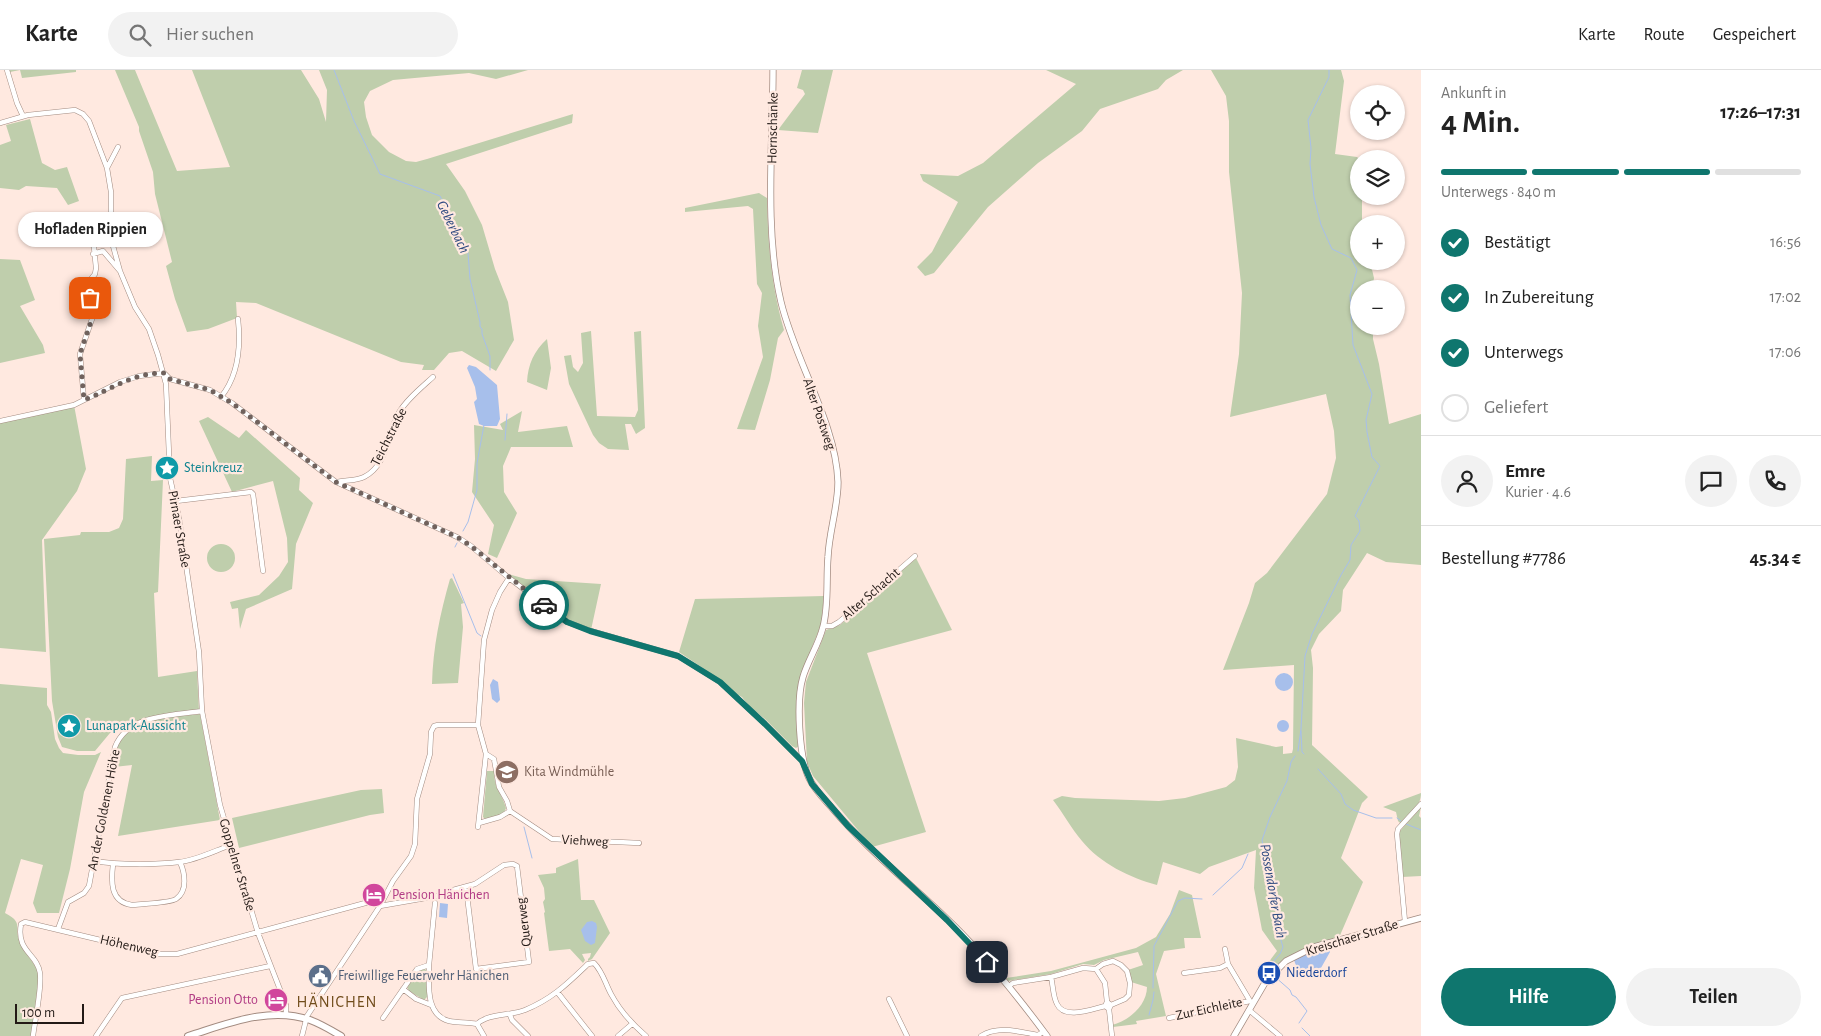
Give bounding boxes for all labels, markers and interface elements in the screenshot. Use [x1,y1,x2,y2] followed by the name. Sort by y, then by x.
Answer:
[108,12,458,57] search box
[126,21,154,49] icon: search
[25,22,78,46] text: Karte
[166,25,254,44] text: Hier suchen
[1578,26,1615,44] text: Karte
[1643,26,1685,44] text: Route
[1713,26,1796,44] text: Gespeichert
[1350,85,1405,335] map controls
[1350,85,1405,140] button: locate
[1441,85,1507,101] text: Ankunft in
[765,92,781,164] street label: Hornschänke
[1720,103,1801,122] text: 17:26–17:31
[1441,106,1520,138] text: 4 Min.
[1350,150,1405,205] button: layers
[1441,184,1556,200] text: Unterwegs · 840 m
[434,198,472,256] water label: Geberbach
[18,213,162,248] callout: Hofladen Rippien
[1350,215,1405,270] button: +
[34,221,147,237] text: Hofladen Rippien
[1441,229,1469,257] icon: check
[1484,233,1551,252] text: Bestätigt
[1770,234,1801,250] text: 16:56
[69,277,111,319] pin
[1350,280,1405,335] button: −
[76,284,104,312] icon: bag
[1441,284,1469,312] icon: check
[1484,288,1594,307] text: In Zubereitung
[1769,289,1801,305] text: 17:02
[1441,339,1469,367] icon: check
[1484,343,1564,362] text: Unterwegs
[1769,344,1801,360] text: 17:06
[800,376,838,452] street label: Alter Postweg
[1484,398,1548,417] text: Geliefert
[368,406,410,468] street label: Teichstraße
[154,455,180,481] place icon: Steinkreuz
[1441,455,1493,507] button: person
[1685,455,1737,507] button: chat
[1749,455,1801,507] button: phone
[184,461,242,475] place label: Steinkreuz
[1505,462,1545,481] text: Emre
[1505,484,1571,500] text: Kurier · 4.6
[165,489,193,569] street label: Pirnaer Straße
[1441,549,1566,568] text: Bestellung #7786
[1749,549,1801,568] text: 45.34 €
[839,565,903,623] street label: Alter Schacht
[519,580,569,630] courier
[530,591,558,619] icon: car
[56,713,82,739] place icon: Lunapark-Aussicht
[86,719,186,733] place label: Lunapark-Aussicht
[85,748,123,872] street label: An der Goldenen Höhe
[494,759,520,785] school or university icon: Kita Windmühle
[524,765,614,779] place label: Kita Windmühle
[216,817,258,913] street label: Goppelner Straße
[561,833,609,849] street label: Viehweg
[1257,843,1289,939] water label: Possendorfer Bach
[361,882,387,908] hotel icon: Pension Hänichen
[392,888,490,902] place label: Pension Hänichen
[514,896,534,947] street label: Querweg
[1304,917,1400,959] street label: Kreischaer Straße
[99,933,160,960] street label: Höhenweg
[966,941,1008,983] pin
[973,948,1001,976] icon: home
[1256,960,1282,986] bus stop icon: Niederdorf
[307,963,333,989] public building icon: Freiwillige Feuerwehr Hänichen
[1286,966,1347,980] place label: Niederdorf
[1441,968,1616,1026] button: Hilfe
[1626,968,1801,1026] button: Teilen
[338,969,509,983] place label: Freiwillige Feuerwehr Hänichen
[263,987,289,1013] hotel icon: Pension Otto
[296,992,378,1010] district label: HÄNICHEN
[188,993,258,1007] place label: Pension Otto
[1174,995,1244,1023] street label: Zur Eichleite
[15,1001,84,1024] scale bar
[22,1006,55,1020] text: 100 m

